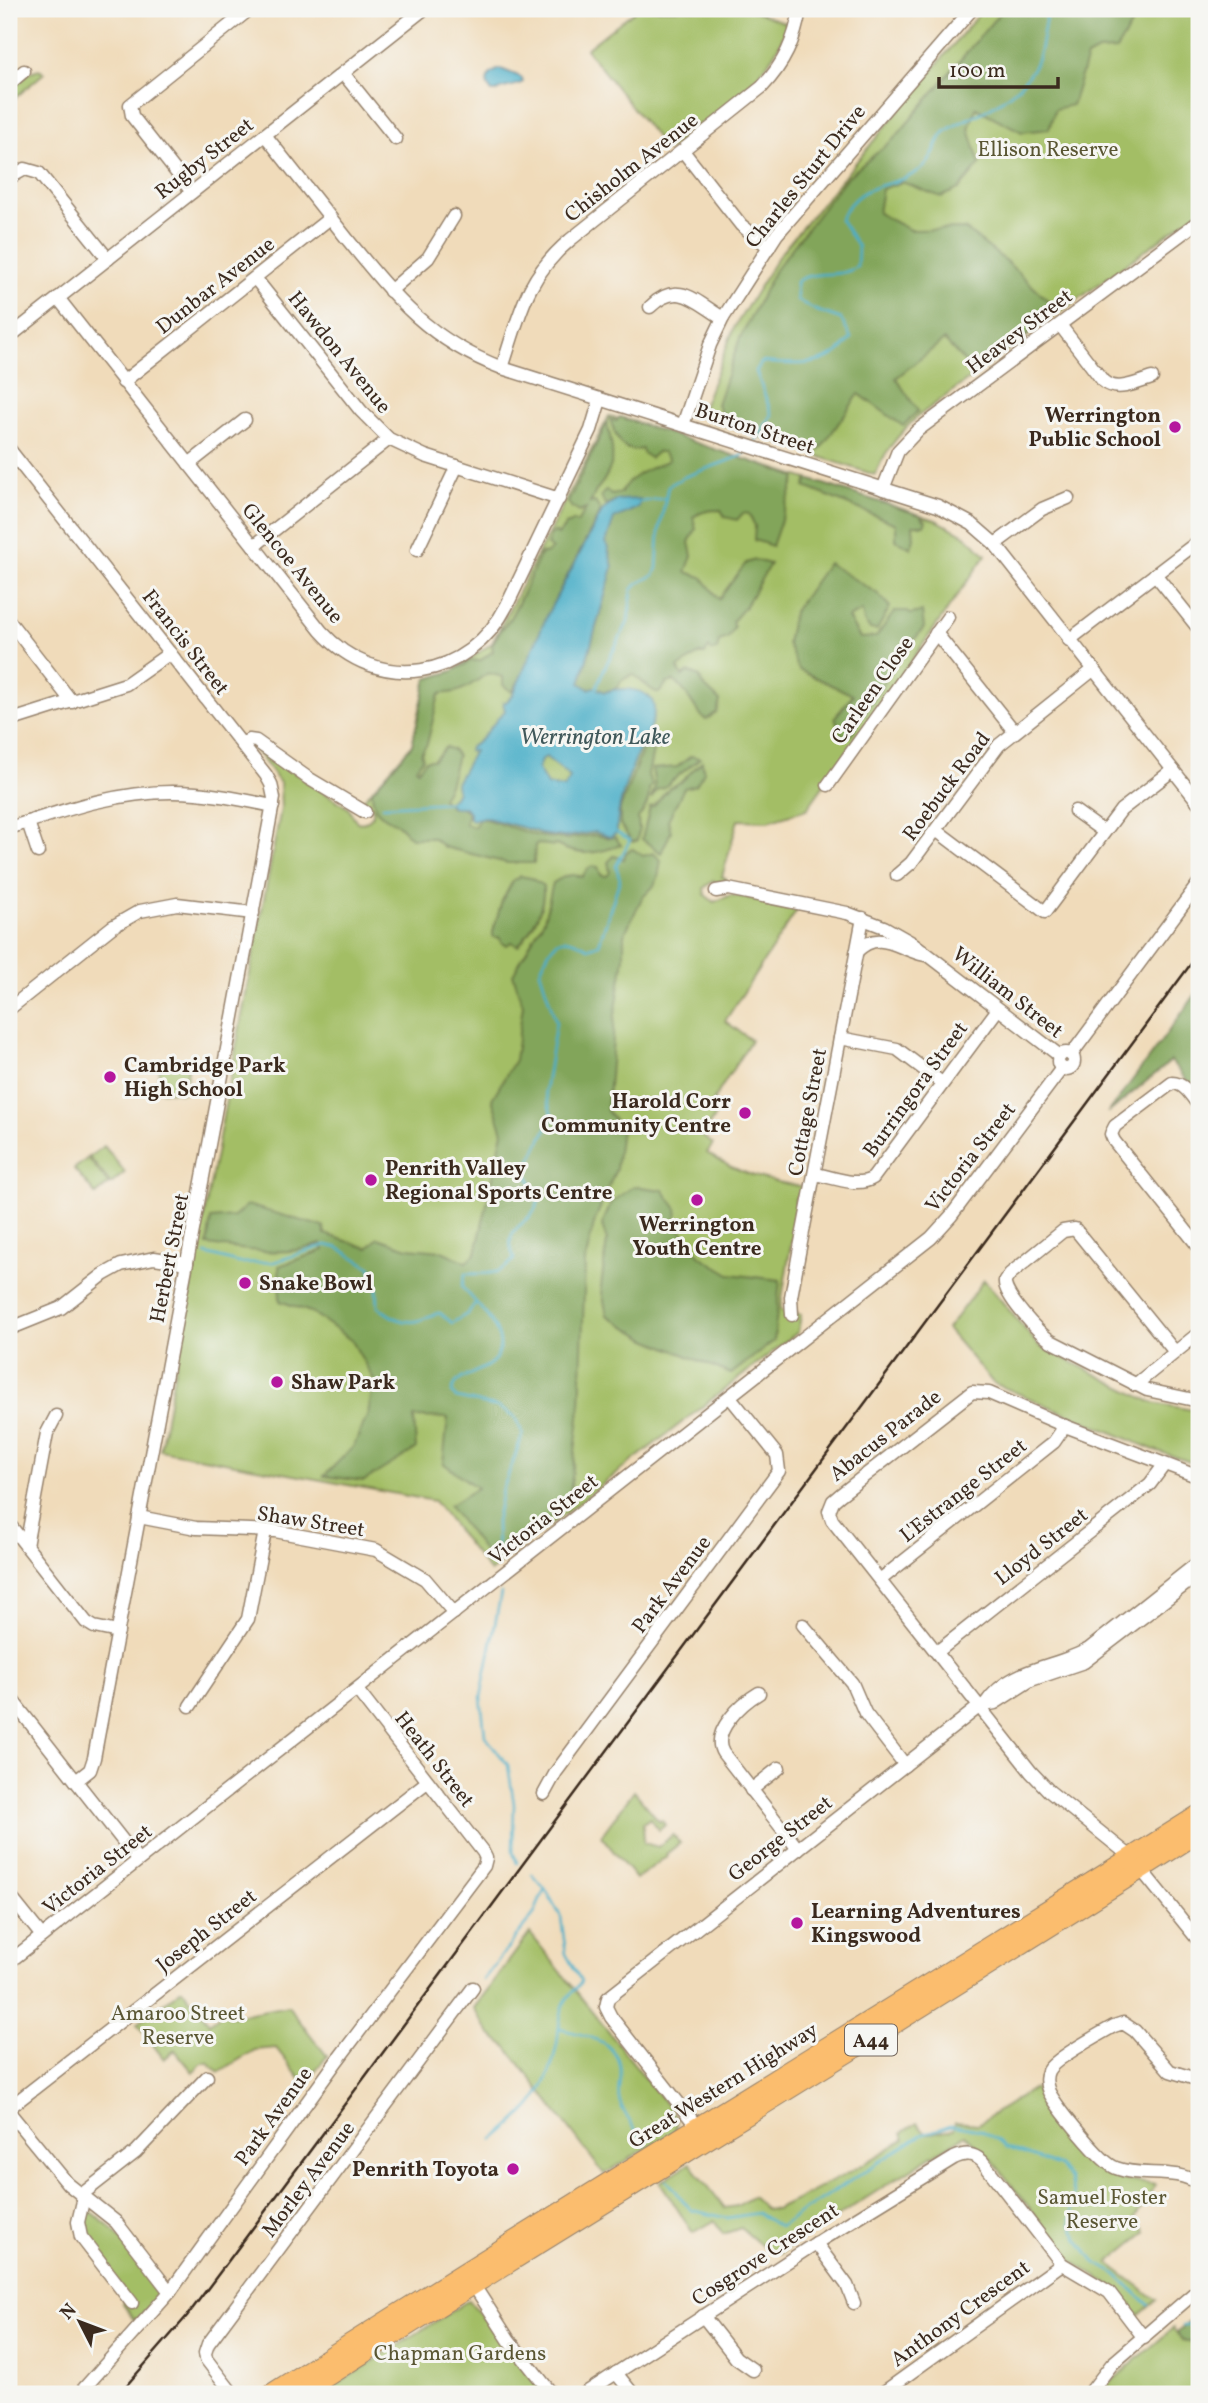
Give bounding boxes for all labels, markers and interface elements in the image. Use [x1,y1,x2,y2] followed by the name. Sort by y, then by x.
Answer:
[939,46,1058,90] scale bar
[949,57,1006,86] text: 100 m
[739,99,873,255] street label: Charles Sturt Drive
[559,107,705,230] street label: Chisholm Avenue
[149,111,260,207] street label: Rugby Street
[978,136,1118,165] park label: Ellison Reserve
[151,231,281,342] street label: Dunbar Avenue
[961,283,1079,382] street label: Heavey Street
[280,285,397,420] street label: Hawdon Avenue
[691,397,818,462] street label: Burton Street
[1028,402,1161,455] place label: Werrington Public School
[1167,419,1183,435] marker: Werrington Public School
[234,497,350,630] street label: Glencoe Avenue
[134,584,235,702] street label: Francis Street
[825,631,921,751] street label: Carleen Close
[520,722,671,754] water label: Werrington Lake
[896,726,998,848] street label: Roebuck Road
[945,941,1069,1046] street label: William Street
[857,1016,975,1164] street label: Burringora Street
[782,1046,835,1179] street label: Cottage Street
[124,1052,286,1105] place label: Cambridge Park High School
[102,1069,118,1085] marker: Cambridge Park High School
[541,1088,731,1141] place label: Harold Corr Community Centre
[919,1097,1023,1219] street label: Victoria Street
[737,1105,753,1121] marker: Harold Corr Community Centre
[385,1155,612,1208] place label: Penrith Valley Regional Sports Centre
[363,1172,379,1188] marker: Penrith Valley Regional Sports Centre
[144,1191,197,1326] street label: Herbert Street
[689,1192,705,1208] marker: Werrington Youth Centre
[633,1211,761,1264] place label: Werrington Youth Centre
[259,1270,373,1299] place label: Snake Bowl
[237,1275,253,1291] marker: Snake Bowl
[291,1369,396,1398] place label: Shaw Park
[269,1374,285,1390] marker: Shaw Park
[824,1383,948,1489] street label: Abacus Parade
[894,1432,1034,1550] street label: L'Estrange Street
[483,1468,605,1572] street label: Victoria Street
[255,1500,367,1545] street label: Shaw Street
[989,1502,1095,1593] street label: Lloyd Street
[626,1530,719,1640] street label: Park Avenue
[387,1706,481,1814] street label: Heath Street
[723,1789,839,1889] street label: George Street
[37,1818,159,1922] street label: Victoria Street
[150,1883,263,1980] street label: Joseph Street
[811,1898,1021,1951] place label: Learning Adventures Kingswood
[789,1915,805,1931] marker: Learning Adventures Kingswood
[111,2000,245,2053] park label: Amaroo Street Reserve
[624,2016,825,2156] street label: Great Western Highway
[845,2024,897,2056] road number: A44
[228,2061,320,2172] street label: Park Avenue
[256,2116,363,2244] street label: Morley Avenue
[352,2156,499,2185] place label: Penrith Toyota
[505,2161,521,2177] marker: Penrith Toyota
[1037,2184,1167,2237] park label: Samuel Foster Reserve
[687,2197,845,2314] street label: Cosgrove Crescent
[885,2254,1036,2375] street label: Anthony Crescent
[46,2288,116,2358] north arrow
[55,2298,83,2326] text: N
[374,2340,546,2369] park label: Chapman Gardens

